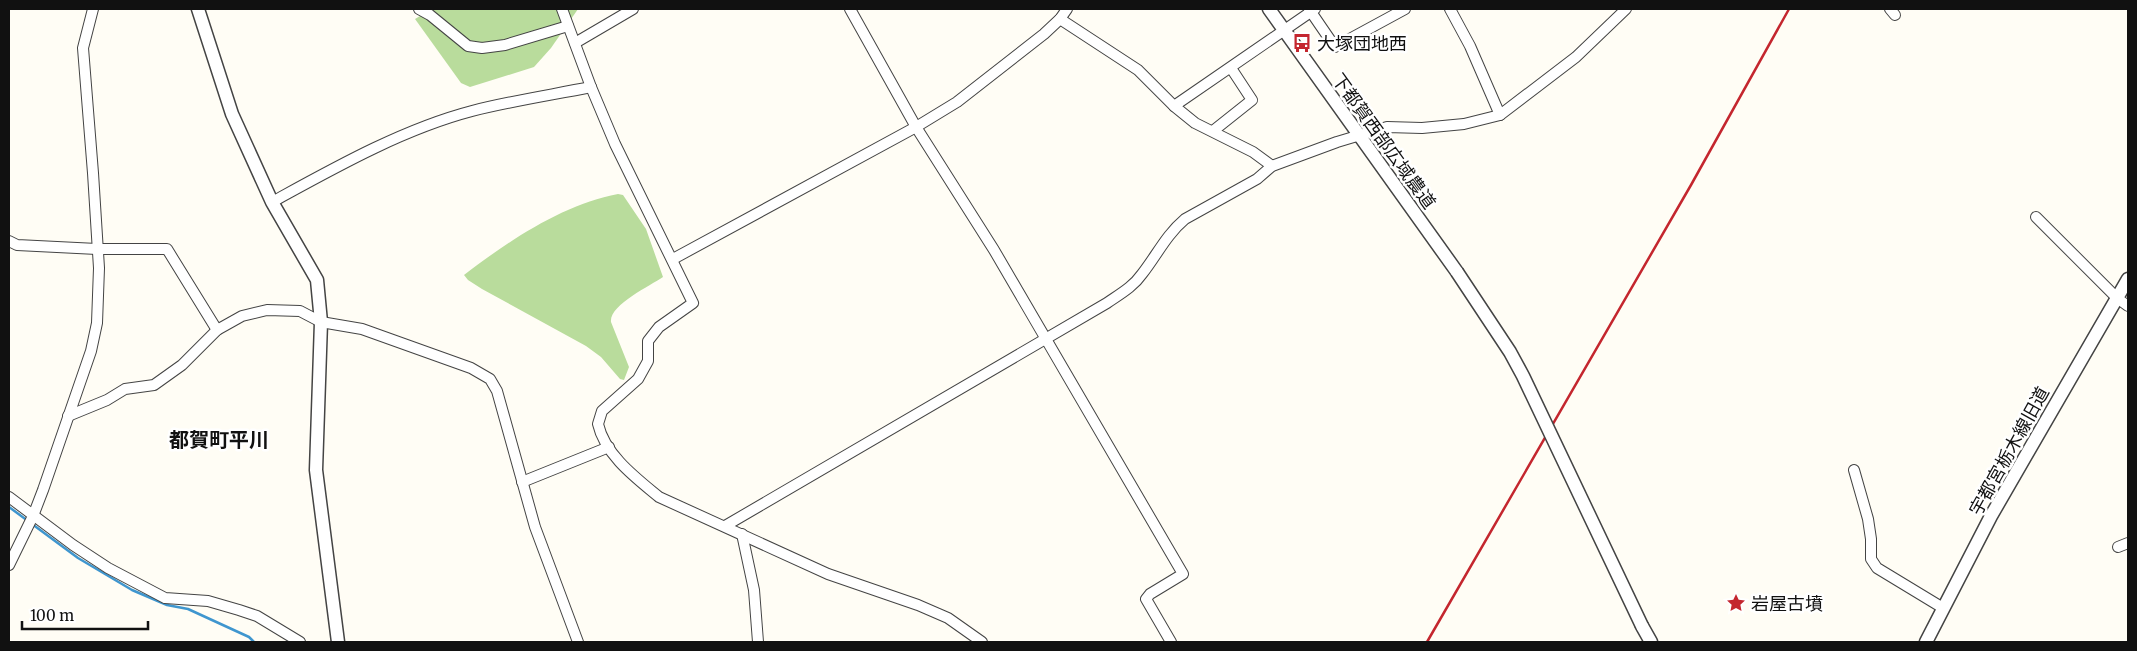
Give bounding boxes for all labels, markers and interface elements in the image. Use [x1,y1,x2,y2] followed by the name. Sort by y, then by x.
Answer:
[1291,32,1313,54] bus stop icon: 大塚団地西
[1317,32,1407,55] place label: 大塚団地西
[1327,69,1441,213] street label: 下都賀西部広域農道
[1964,382,2054,520] street label: 宇都宮栃木線旧道
[169,427,269,452] district label: 都賀町平川
[1725,592,1747,614] place icon: 岩屋古墳
[1751,592,1823,615] place label: 岩屋古墳
[22,598,149,630] scale bar
[30,606,74,625] text: 100 m

